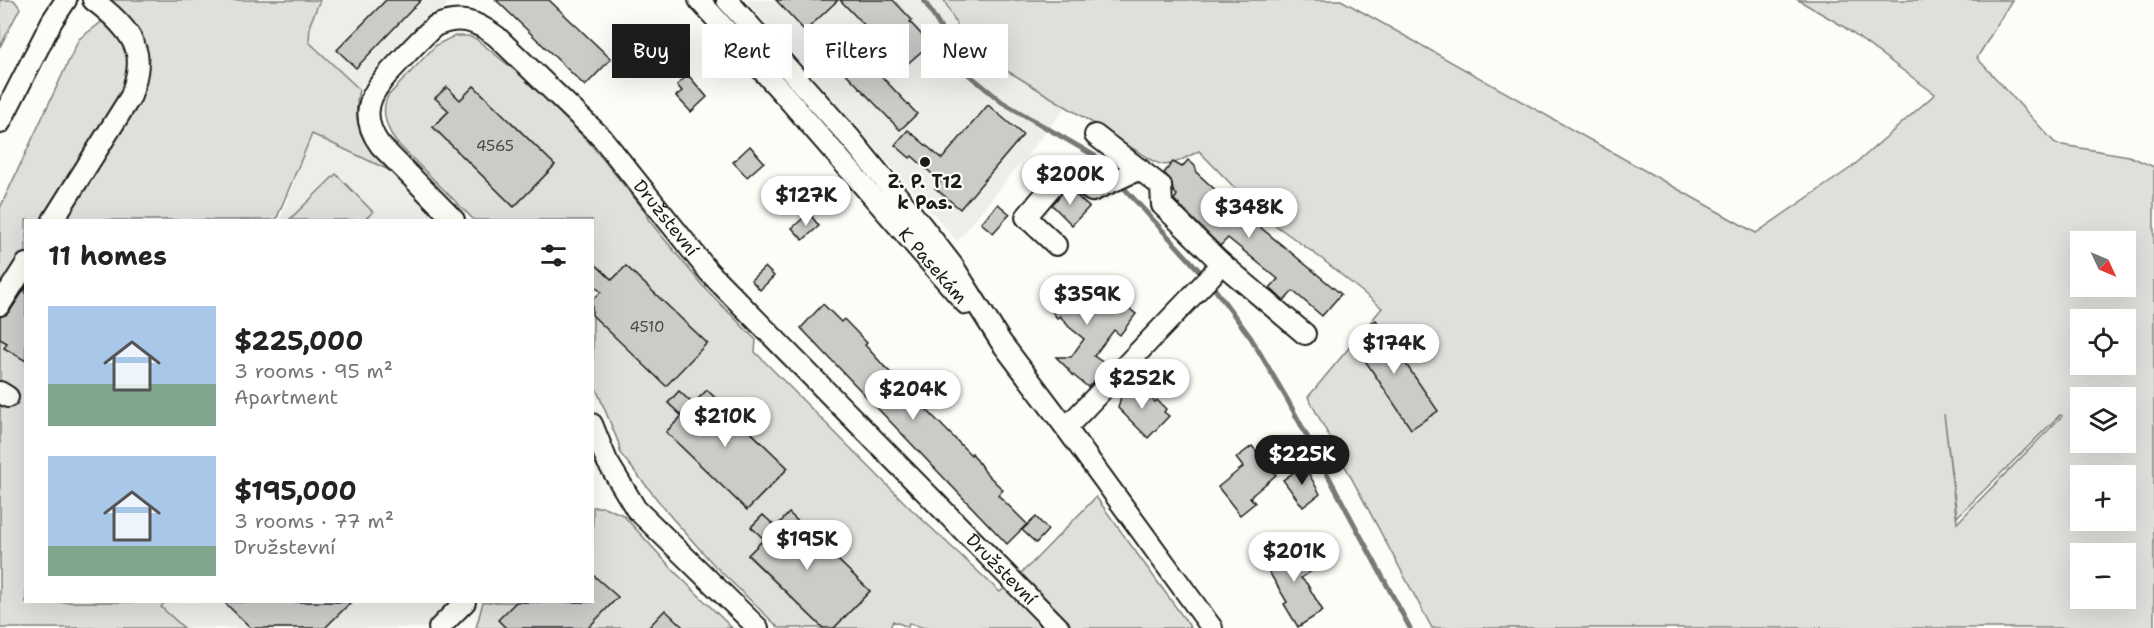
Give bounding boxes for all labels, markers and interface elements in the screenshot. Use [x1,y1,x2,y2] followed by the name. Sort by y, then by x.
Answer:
[612,24,690,78] chip: Buy
[702,24,792,78] chip: Rent
[804,24,909,78] chip: Filters
[921,24,1008,78] chip: New
[476,136,514,156] house number: 4565
[918,155,932,169] marker: Z. P. T12 k Pas.
[1028,155,1112,206] pin: $200K
[1036,161,1104,187] text: $200K
[888,170,963,215] place label: Z. P. T12 k Pas.
[628,175,704,261] street label: Družstevní
[764,176,848,227] pin: $127K
[775,182,837,208] text: $127K
[1207,188,1291,239] pin: $348K
[1215,194,1283,220] text: $348K
[893,223,973,309] street label: K Pasekám
[2070,231,2136,297] north arrow
[2070,231,2136,609] map controls
[48,238,167,273] text: 11 homes
[537,239,570,272] icon: filters
[1045,275,1129,326] pin: $359K
[1053,281,1121,307] text: $359K
[2070,309,2136,375] button: locate
[630,317,664,337] house number: 4510
[234,323,363,358] text: $225,000
[1352,324,1436,375] pin: $174K
[96,330,168,402] icon: home
[1362,330,1426,356] text: $174K
[234,358,393,384] text: 3 rooms · 95 m²
[1100,359,1184,410] pin: $252K
[1109,365,1175,391] text: $252K
[871,370,955,421] pin: $204K
[879,376,947,402] text: $204K
[234,384,338,410] text: Apartment
[2070,387,2136,453] button: layers
[683,397,767,448] pin: $210K
[694,403,756,429] text: $210K
[1260,435,1344,486] pin: $225K
[1268,441,1336,467] text: $225K
[2070,465,2136,531] button: +
[234,473,357,508] text: $195,000
[96,480,168,552] icon: home
[234,508,394,534] text: 3 rooms · 77 m²
[765,520,849,571] pin: $195K
[776,526,838,552] text: $195K
[961,528,1042,610] street label: Družstevní
[1252,532,1336,583] pin: $201K
[234,534,336,560] text: Družstevní
[1262,538,1326,564] text: $201K
[2070,543,2136,609] button: −

